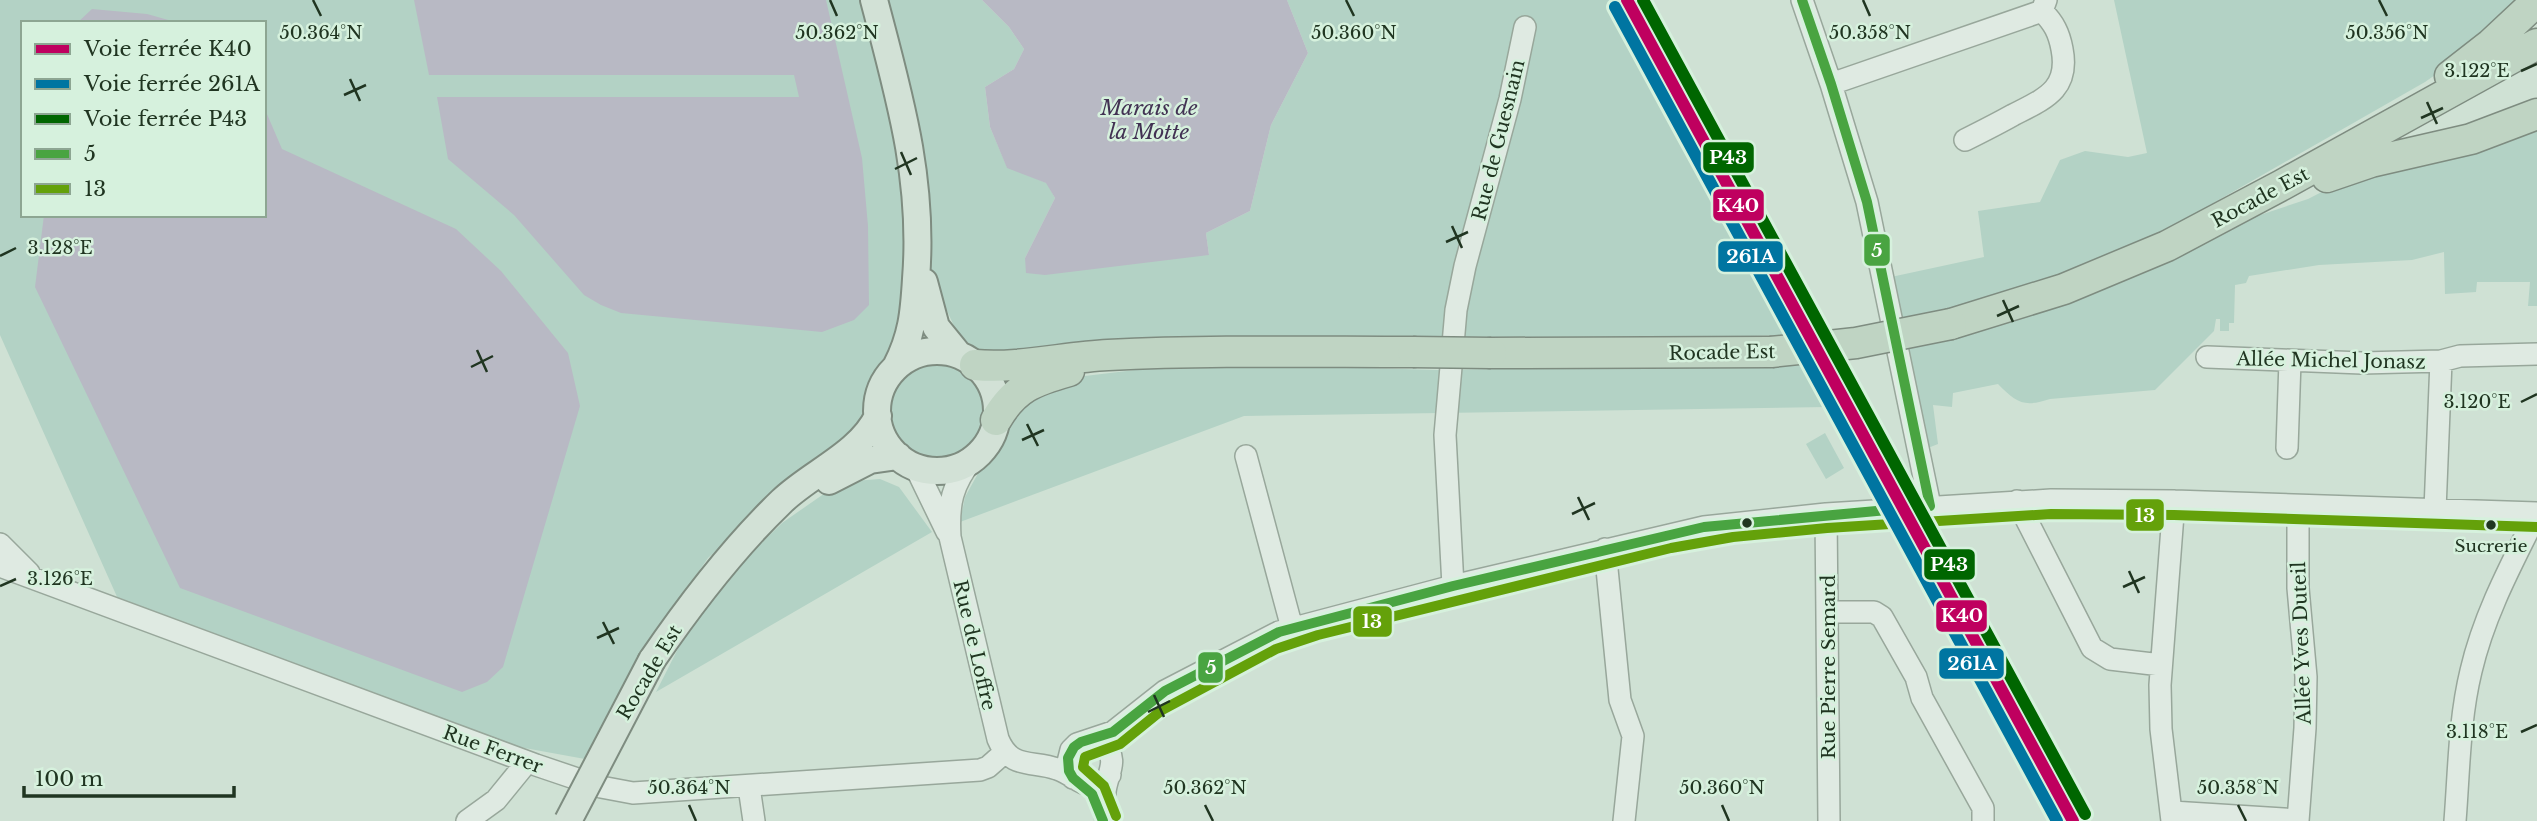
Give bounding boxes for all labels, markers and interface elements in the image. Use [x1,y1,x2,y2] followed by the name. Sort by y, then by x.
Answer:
[21,21,266,217] legend
[280,22,362,44] text: 50.364°N
[795,22,879,44] text: 50.362°N
[1311,22,1397,44] text: 50.360°N
[1829,22,1911,44] text: 50.358°N
[2346,22,2428,44] text: 50.356°N
[83,36,252,62] text: Voie ferrée K40
[1467,57,1530,223] street label: Rue de Guesnain
[2444,60,2510,82] text: 3.122°E
[83,71,261,97] text: Voie ferrée 261A
[1099,95,1198,145] water label: Marais de la Motte
[83,106,247,132] text: Voie ferrée P43
[84,141,96,167] text: 5
[1702,141,1755,174] line badge: P43
[1709,146,1747,169] text: P43
[2208,162,2313,233] street label: Rocade Est
[84,176,106,202] text: 13
[1712,188,1765,222] line badge: K40
[1717,194,1759,217] text: K40
[1863,233,1891,267] line badge: 5
[27,237,93,259] text: 3.128°E
[1871,239,1883,262] text: 5
[1717,240,1784,273] line badge: 261A
[1726,245,1776,268] text: 261A
[1668,340,1776,365] street label: Rocade Est
[2235,347,2426,374] street label: Allée Michel Jonasz
[2443,391,2511,413] text: 3.120°E
[2125,498,2165,532] line badge: 13
[2135,504,2155,527] text: 13
[1740,516,1754,530] unlabelled marker
[2484,518,2498,532] marker: Sucrerie
[2455,536,2527,557] place label: Sucrerie
[1923,548,1976,581] line badge: P43
[1930,553,1968,576] text: P43
[2287,561,2316,726] street label: Allée Yves Duteil
[27,568,93,590] text: 3.126°E
[1817,575,1840,759] street label: Rue Pierre Semard
[948,578,1001,713] street label: Rue de Loffre
[1935,599,1988,633] line badge: K40
[1941,604,1983,627] text: K40
[1352,605,1393,638] line badge: 13
[1362,610,1382,633] text: 13
[612,620,687,724] street label: Rocade Est
[1938,647,2005,680] line badge: 261A
[1197,651,1224,684] line badge: 5
[1947,652,1997,675] text: 261A
[1205,656,1217,679] text: 5
[440,721,546,778] street label: Rue Ferrer
[2446,721,2508,743] text: 3.118°E
[24,754,234,798] scale bar
[35,766,103,792] text: 100 m
[648,777,730,799] text: 50.364°N
[1163,777,1247,799] text: 50.362°N
[1679,777,1765,799] text: 50.360°N
[2197,777,2279,799] text: 50.358°N

